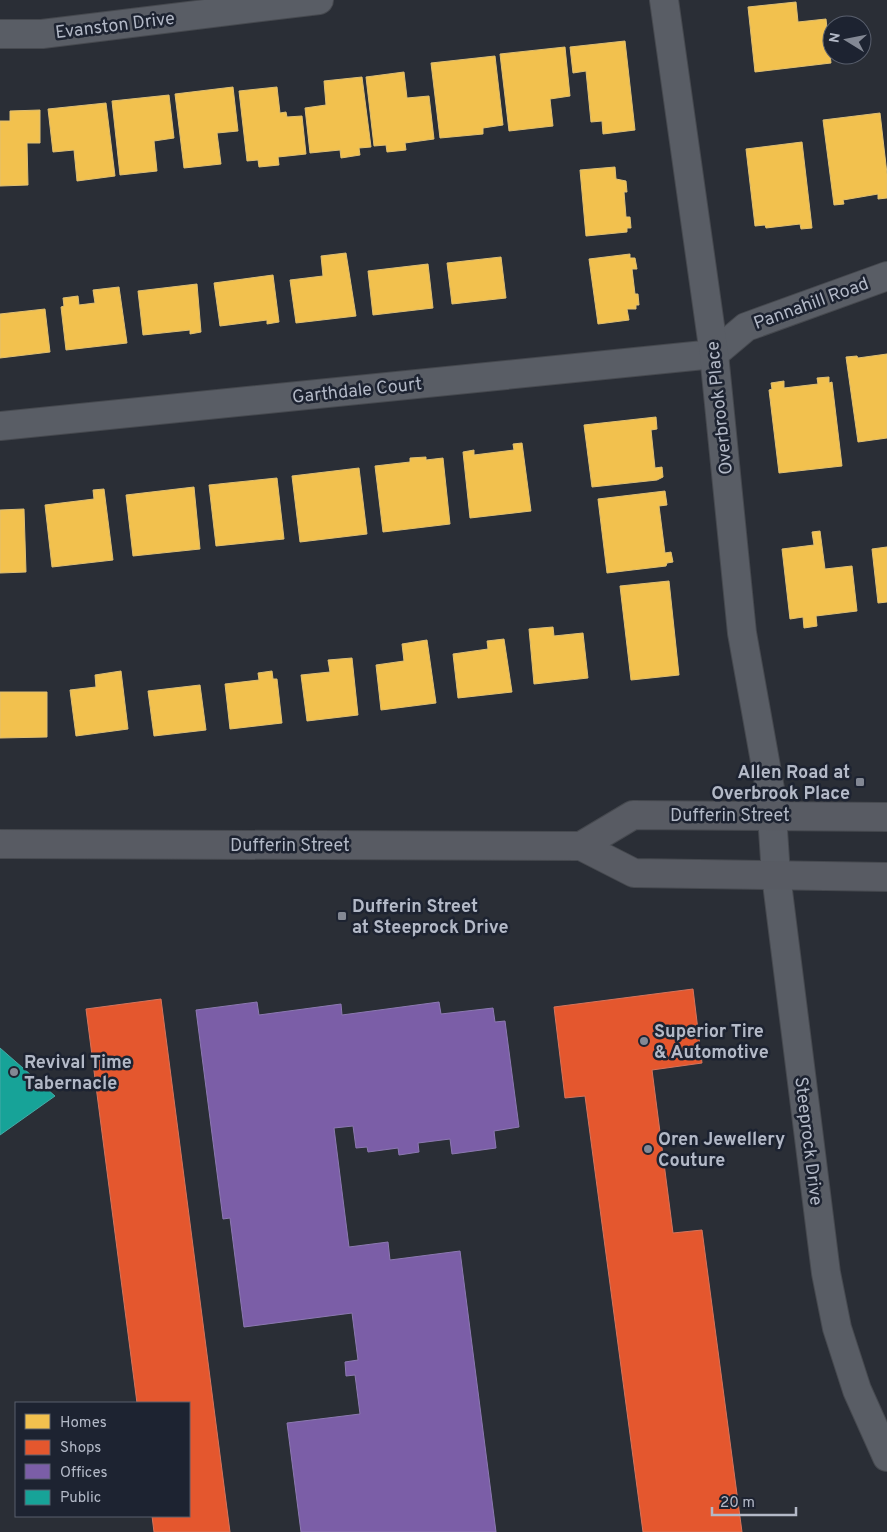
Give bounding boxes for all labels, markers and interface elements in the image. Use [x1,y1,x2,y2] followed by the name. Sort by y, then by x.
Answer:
[54,8,176,45] street label: Evanston Drive
[822,15,872,65] north arrow
[826,32,845,44] text: N
[751,273,872,336] street label: Pannahill Road
[702,340,739,476] street label: Overbrook Place
[291,373,423,410] street label: Garthdale Court
[711,762,850,806] place label: Allen Road at Overbrook Place
[854,776,866,788] marker: Allen Road at Overbrook Place
[670,805,790,828] street label: Dufferin Street
[230,835,350,858] street label: Dufferin Street
[352,896,509,940] place label: Dufferin Street at Steeprock Drive
[336,910,348,922] marker: Dufferin Street at Steeprock Drive
[654,1021,769,1065] place label: Superior Tire & Automotive
[638,1035,650,1047] marker: Superior Tire & Automotive
[24,1052,132,1096] place label: Revival Time Tabernacle
[8,1066,20,1078] marker: Revival Time Tabernacle
[788,1076,827,1207] street label: Steeprock Drive
[658,1129,785,1173] place label: Oren Jewellery Couture
[642,1143,654,1155] marker: Oren Jewellery Couture
[15,1402,190,1517] legend
[60,1414,107,1433] text: Homes
[60,1439,101,1458] text: Shops
[60,1464,107,1483] text: Offices
[712,1484,796,1516] scale bar
[60,1489,101,1508] text: Public
[720,1494,755,1513] text: 20 m

